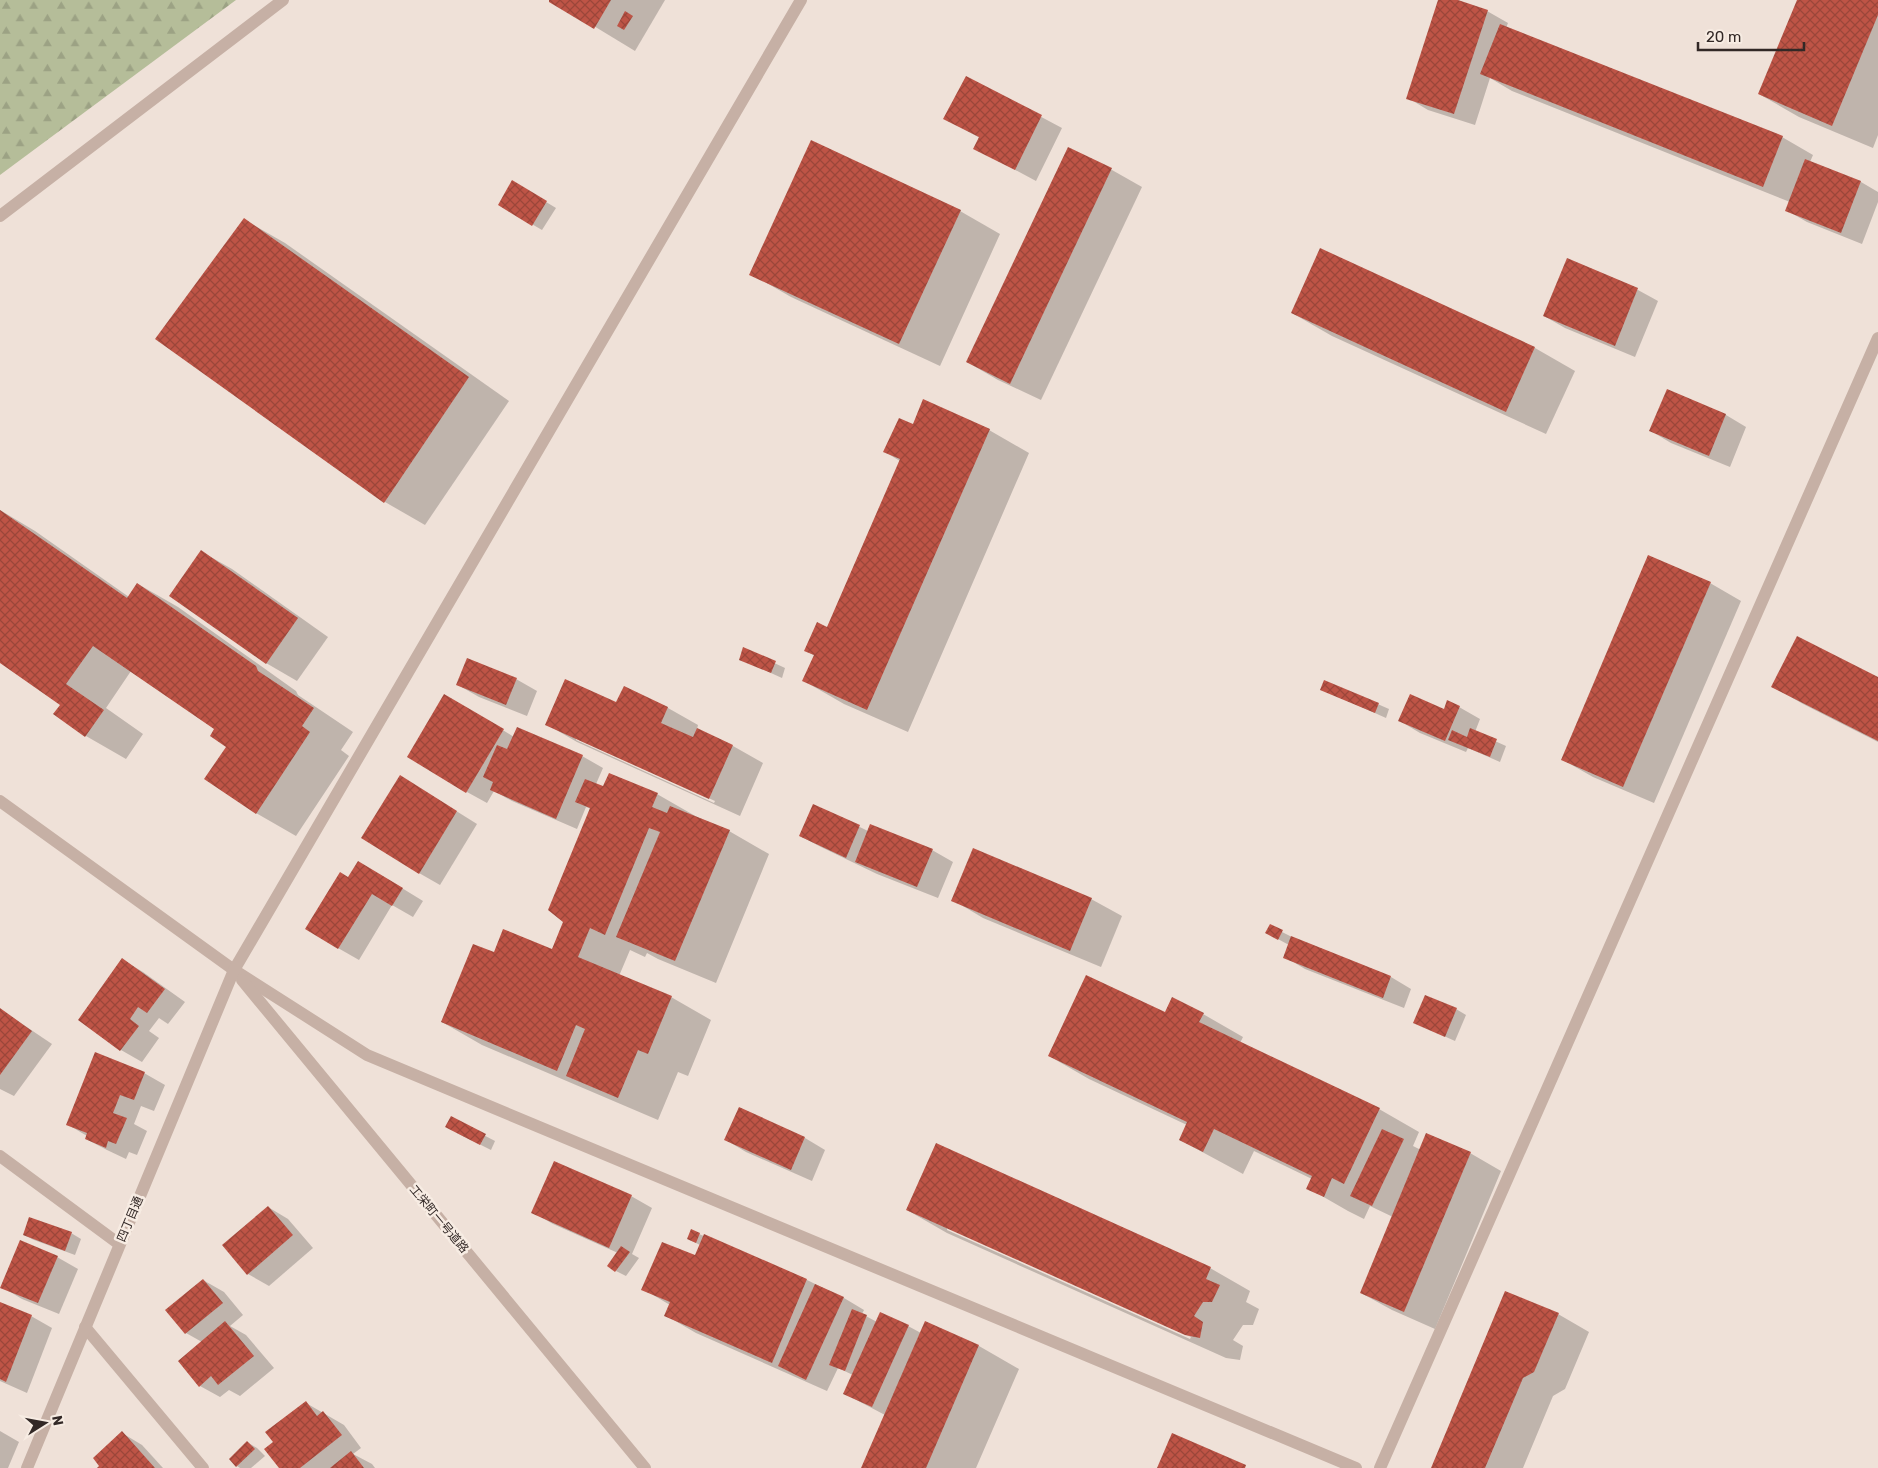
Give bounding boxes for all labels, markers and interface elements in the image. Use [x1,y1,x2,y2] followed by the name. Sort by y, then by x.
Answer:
[1698,20,1804,52] scale bar
[1706,28,1741,46] text: 20 m
[407,1182,471,1256] street label: 工栄町一号道路
[114,1194,146,1244] street label: 四丁目通
[20,1398,70,1448] north arrow
[48,1414,67,1427] text: N

